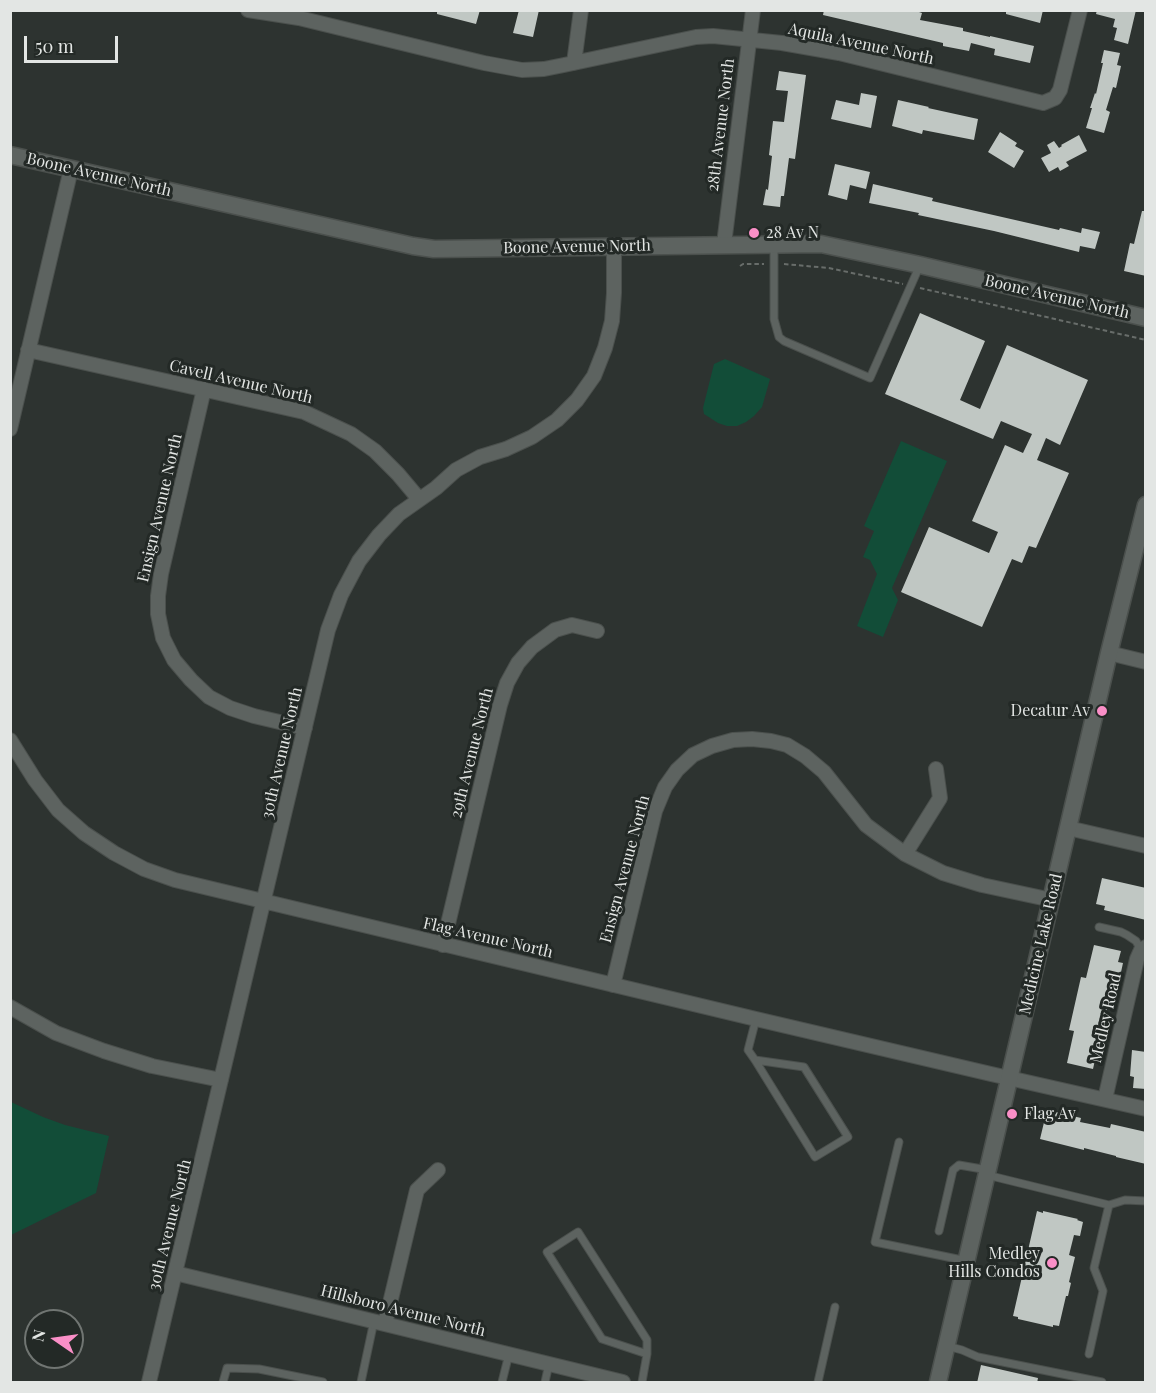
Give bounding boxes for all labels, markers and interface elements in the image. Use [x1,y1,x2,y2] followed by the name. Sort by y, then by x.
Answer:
[786,19,936,69] street label: Aquila Avenue North
[27,24,122,62] scale bar
[35,34,74,58] text: 50 m
[703,57,739,193] street label: 28th Avenue North
[25,149,173,201] street label: Boone Avenue North
[766,223,819,243] place label: 28 Av N
[747,226,761,240] marker: 28 Av N
[503,236,651,258] street label: Boone Avenue North
[983,271,1131,323] street label: Boone Avenue North
[167,356,315,408] street label: Cavell Avenue North
[134,432,186,584] street label: Ensign Avenue North
[258,685,306,821] street label: 30th Avenue North
[447,686,497,820] street label: 29th Avenue North
[1011,701,1090,721] place label: Decatur Av
[1095,704,1109,718] marker: Decatur Av
[596,793,654,945] street label: Ensign Avenue North
[1015,872,1067,1016] street label: Medicine Lake Road
[421,914,555,962] street label: Flag Avenue North
[1086,971,1126,1065] street label: Medley Road
[1024,1104,1076,1124] place label: Flag Av
[1005,1107,1019,1121] marker: Flag Av
[144,1157,196,1293] street label: 30th Avenue North
[948,1244,1040,1282] place label: Medley Hills Condos
[1045,1256,1059,1270] marker: Medley Hills Condos
[319,1281,487,1341] street label: Hillsboro Avenue North
[24,1309,84,1369] north arrow
[26,1327,49,1343] text: N

